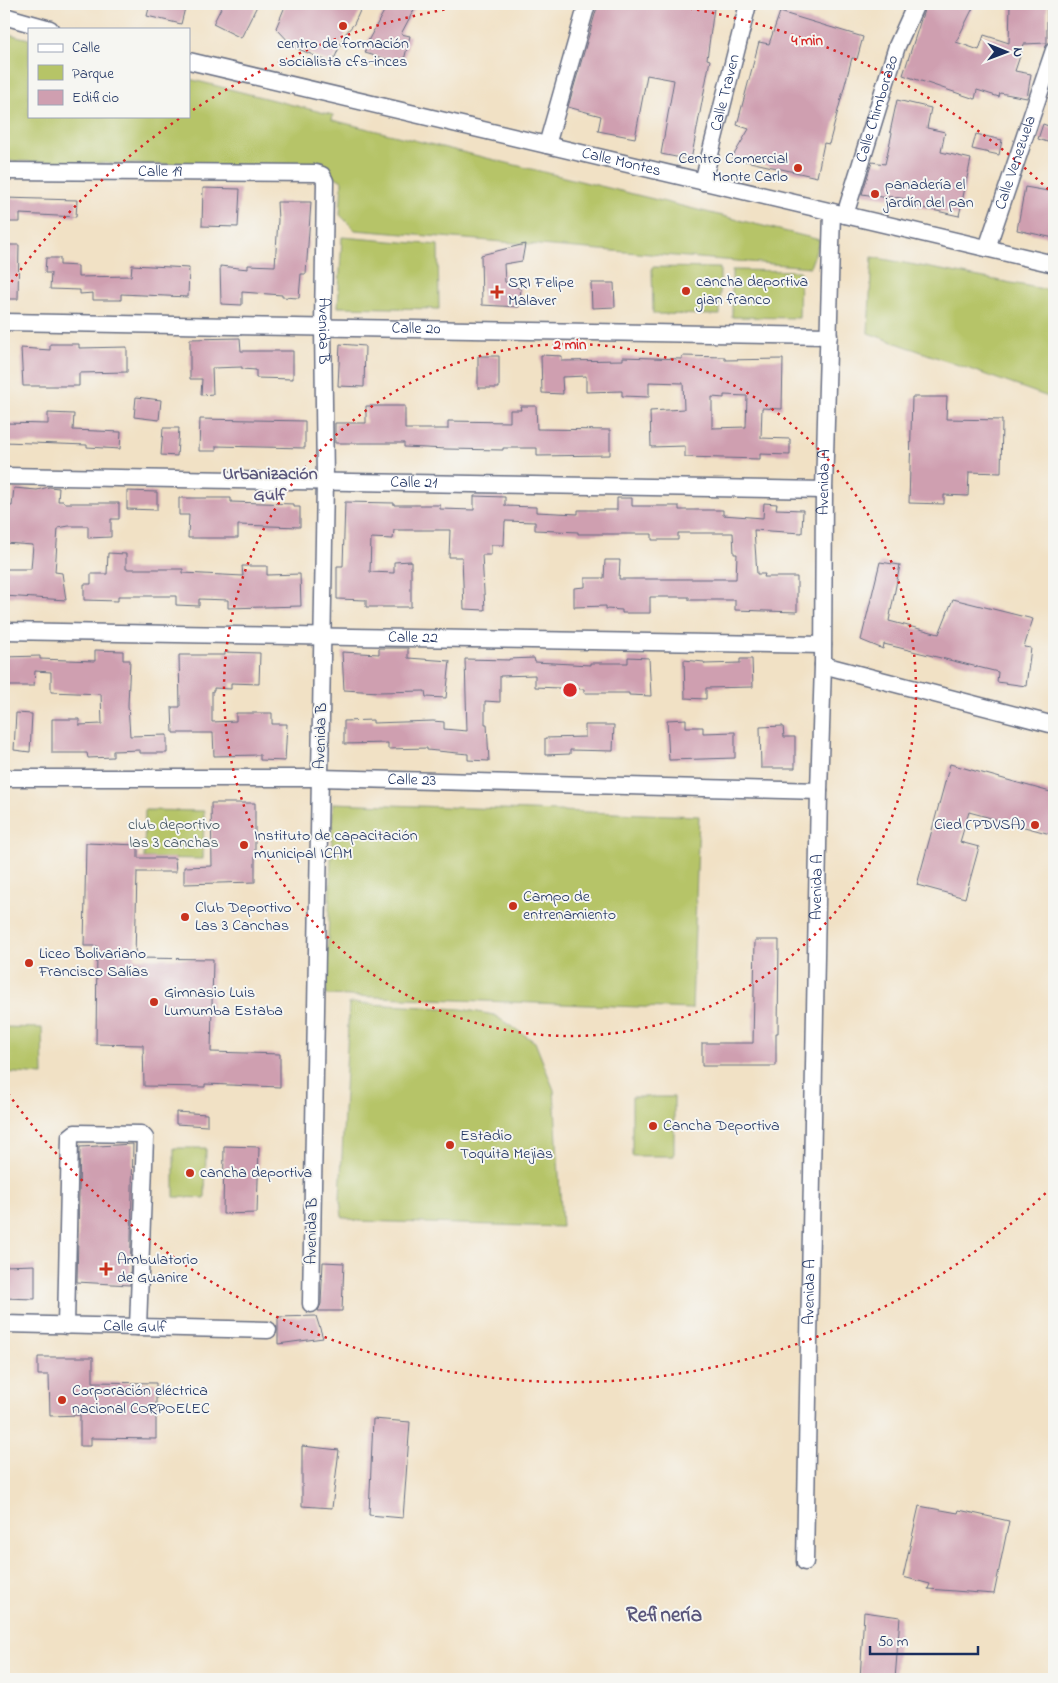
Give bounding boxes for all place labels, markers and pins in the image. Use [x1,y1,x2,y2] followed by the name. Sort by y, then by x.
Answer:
[337,20,349,32] marker: centro de formación socialista cfs-inces
[277,32,409,74] place label: centro de formación socialista cfs-inces
[679,147,788,189] place label: Centro Comercial Monte Carlo
[792,162,804,174] marker: Centro Comercial Monte Carlo
[883,173,974,215] place label: panadería el jardín del pan
[869,188,881,200] marker: panadería el jardín del pan
[695,270,808,312] place label: cancha deportiva gian franco
[508,271,575,313] place label: SRI Felipe Malaver
[490,285,504,299] marker: SRI Felipe Malaver
[680,285,692,297] marker: cancha deportiva gian franco
[561,681,579,699] centre of rings
[934,813,1025,837] place label: Cied (PDVSA)
[1029,819,1041,831] marker: Cied (PDVSA)
[254,824,418,866] place label: Instituto de capacitación municipal ICAM
[238,839,250,851] marker: Instituto de capacitación municipal ICAM
[523,885,616,927] place label: Campo de entrenamiento
[195,896,292,938] place label: Club Deportivo Las 3 Canchas
[507,900,519,912] marker: Campo de entrenamiento
[179,911,191,923] marker: Club Deportivo Las 3 Canchas
[38,942,148,984] place label: Liceo Bolivariano Francisco Salías
[23,957,35,969] marker: Liceo Bolivariano Francisco Salías
[164,981,283,1023] place label: Gimnasio Luis Lumumba Estaba
[148,996,160,1008] marker: Gimnasio Luis Lumumba Estaba
[663,1114,780,1138] place label: Cancha Deportiva
[647,1120,659,1132] marker: Cancha Deportiva
[460,1124,553,1166] place label: Estadio Toquita Mejias
[444,1139,456,1151] marker: Estadio Toquita Mejias
[200,1161,312,1185] place label: cancha deportiva
[184,1167,196,1179] marker: cancha deportiva
[117,1248,198,1290] place label: Ambulatorio de Guanire
[99,1262,113,1276] marker: Ambulatorio de Guanire
[72,1379,210,1421] place label: Corporación eléctrica nacional CORPOELEC
[56,1394,68,1406] marker: Corporación eléctrica nacional CORPOELEC

